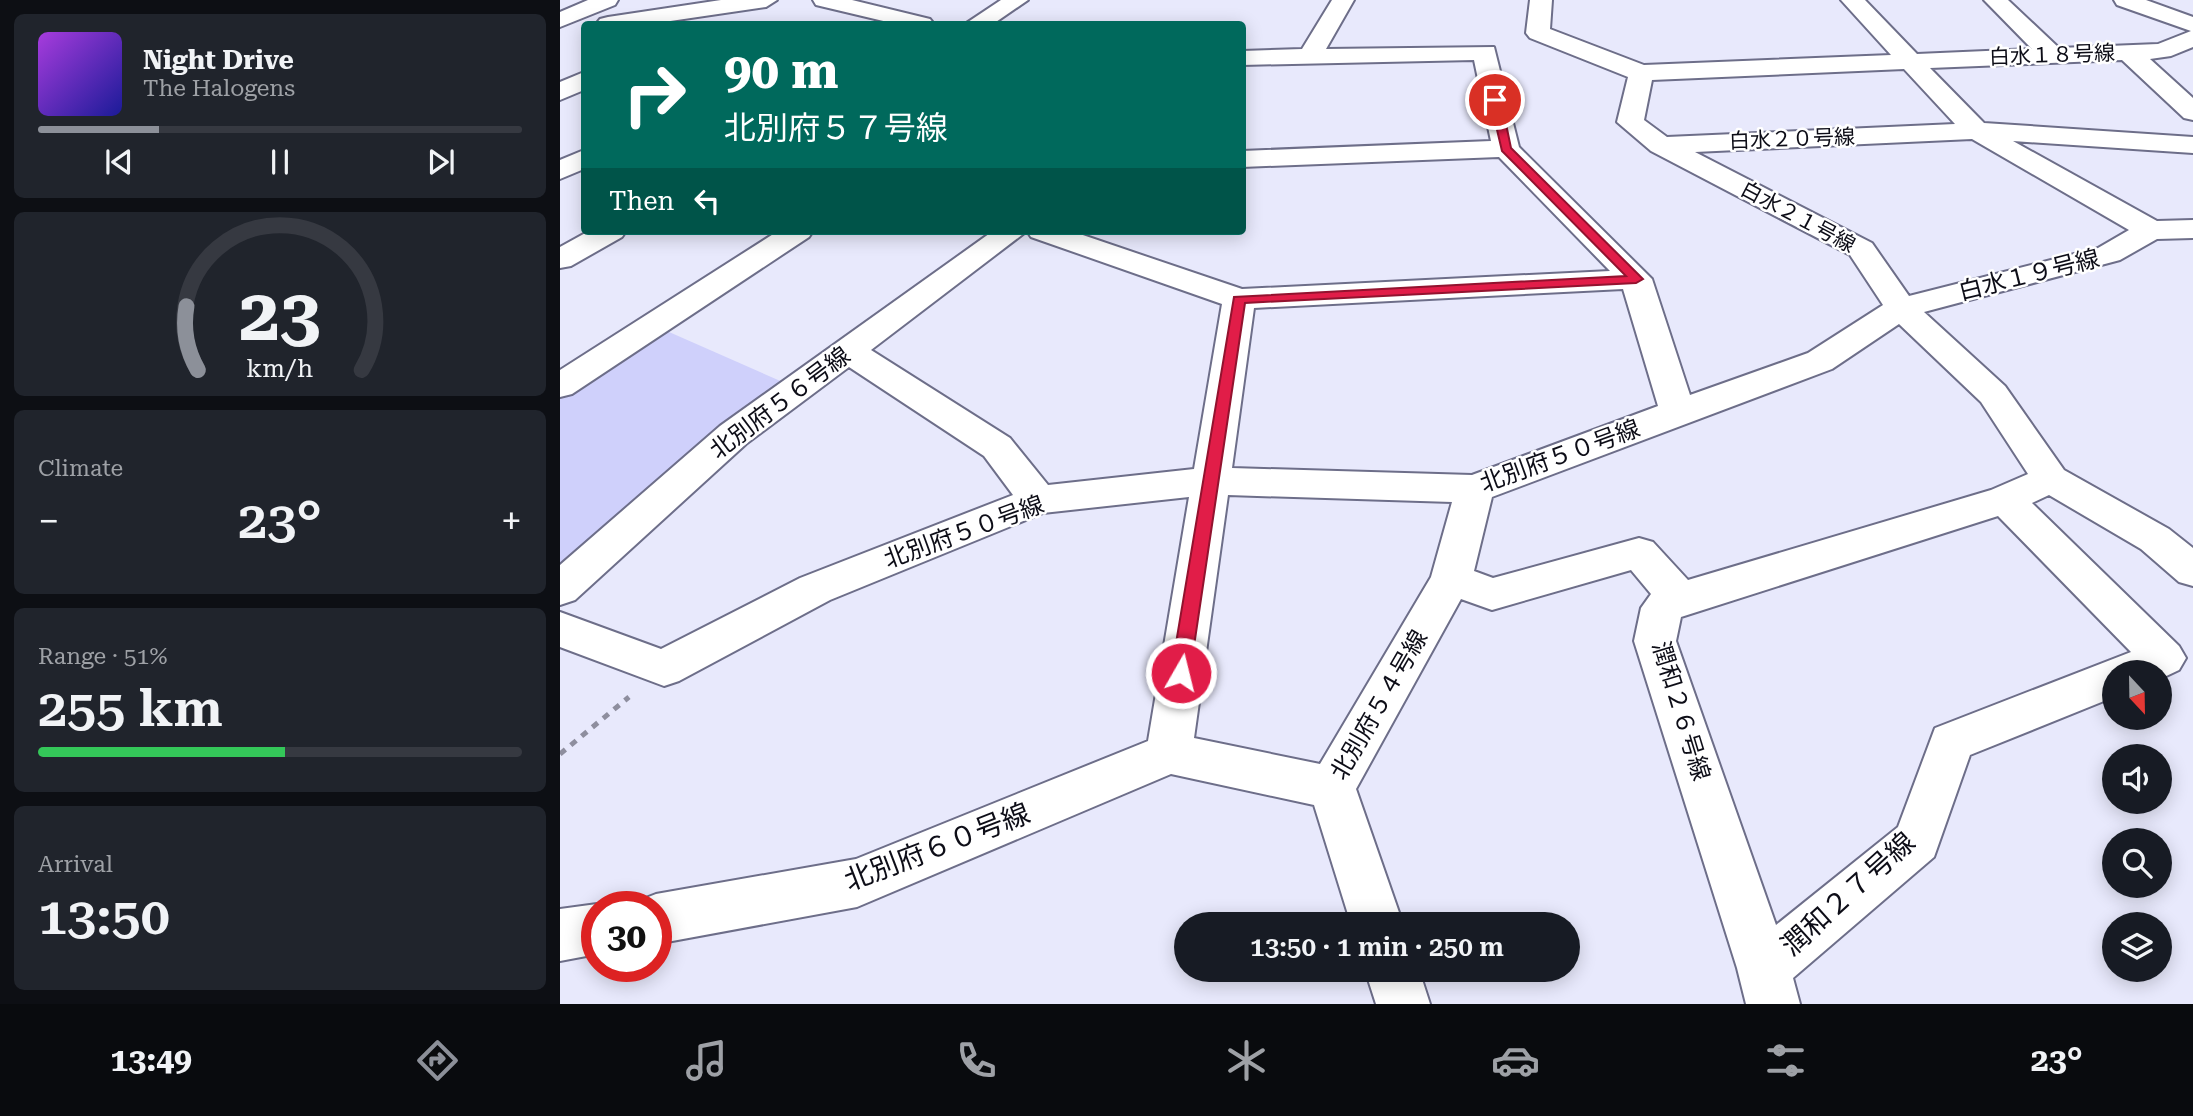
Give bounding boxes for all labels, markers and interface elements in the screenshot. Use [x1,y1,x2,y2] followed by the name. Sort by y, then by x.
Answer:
[1989,41,2115,69] street label: 白水１８号線
[724,43,839,100] text: 90 m
[143,45,294,75] text: Night Drive
[609,49,700,140] icon: right
[1465,70,1525,130] pin
[143,75,295,102] text: The Halogens
[1476,81,1514,119] icon: arrive
[724,109,948,147] text: 北別府５７号線
[1729,125,1855,153] street label: 白水２０号線
[100,143,138,181] icon: previous
[261,143,299,181] icon: pause
[422,143,460,181] icon: next
[1737,177,1859,257] street label: 白水２１号線
[688,182,726,220] icon: left
[609,186,674,216] text: Then
[1956,244,2102,306] street label: 白水１９号線
[239,273,321,358] text: 23
[704,341,856,465] street label: 北別府５６号線
[247,354,313,383] text: km/h
[1476,414,1644,498] street label: 北別府５０号線
[38,455,123,482] text: Climate
[238,490,322,551] text: 23°
[880,490,1048,574] street label: 北別府５０号線
[38,499,59,543] text: −
[501,499,522,543] text: +
[1325,625,1433,785] street label: 北別府５４号線
[1144,636,1218,710] position arrow
[1647,638,1715,784] street label: 潤和２６号線
[38,643,167,670] text: Range · 51%
[2102,660,2172,730] north arrow
[2102,660,2172,982] map controls
[38,678,223,739] text: 255 km
[2102,744,2172,814] button: sound
[840,796,1034,898] street label: 北別府６０号線
[1775,826,1921,962] street label: 潤和２７号線
[2102,828,2172,898] button: search
[38,851,113,878] text: Arrival
[38,886,170,947] text: 13:50
[581,891,672,982] speed limit sign: 30
[2102,912,2172,982] button: layers
[1250,932,1504,962] text: 13:50 · 1 min · 250 m
[413,1036,462,1085] icon: directions
[682,1036,731,1085] icon: music
[952,1036,1001,1085] icon: phone
[1222,1036,1271,1085] icon: climate
[1491,1036,1540,1085] icon: car
[1761,1036,1810,1085] icon: filters
[110,1041,192,1079] text: 13:49
[2031,1041,2083,1079] text: 23°

